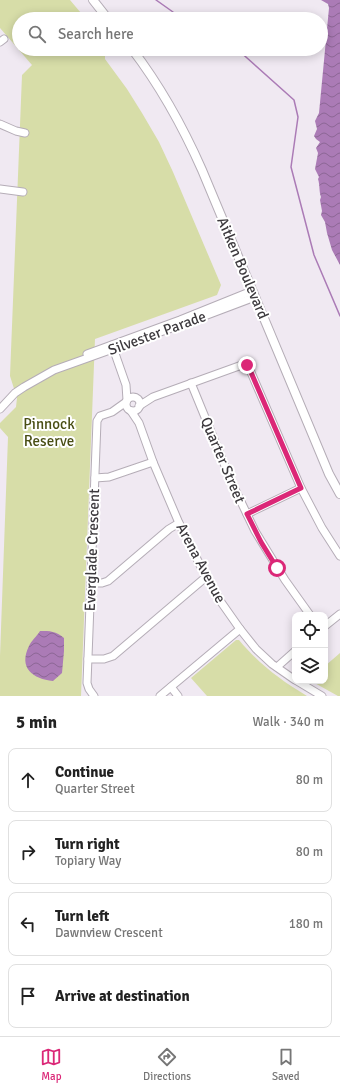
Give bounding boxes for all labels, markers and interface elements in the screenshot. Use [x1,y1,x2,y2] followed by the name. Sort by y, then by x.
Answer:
[12,12,328,56] search box
[26,23,48,45] icon: search
[58,25,134,43] text: Search here
[213,214,273,322] street label: Aitken Boulevard
[106,307,208,359] street label: Silvester Parade
[238,356,256,374] route end
[197,414,249,506] street label: Quarter Street
[23,415,75,450] park label: Pinnock Reserve
[81,488,103,612] street label: Everglade Crescent
[172,520,230,606] street label: Arena Avenue
[268,559,286,577] route start
[292,612,328,684] map controls
[292,612,328,648] button: locate
[292,648,328,684] button: layers
[16,712,57,733] text: 5 min
[253,714,324,730] text: Walk · 340 m
[55,763,114,781] text: Continue
[17,769,39,791] icon: ahead
[296,772,323,788] text: 80 m
[55,781,135,797] text: Quarter Street
[55,835,120,853] text: Turn right
[17,841,39,863] icon: right
[296,844,323,860] text: 80 m
[55,853,121,869] text: Topiary Way
[55,907,109,925] text: Turn left
[17,913,39,935] icon: left
[289,916,323,932] text: 180 m
[55,925,163,941] text: Dawnview Crescent
[17,985,39,1007] icon: arrive
[55,987,190,1005] text: Arrive at destination
[40,1046,62,1083] tab: Map
[143,1046,191,1083] tab: Directions
[272,1046,300,1083] tab: Saved

